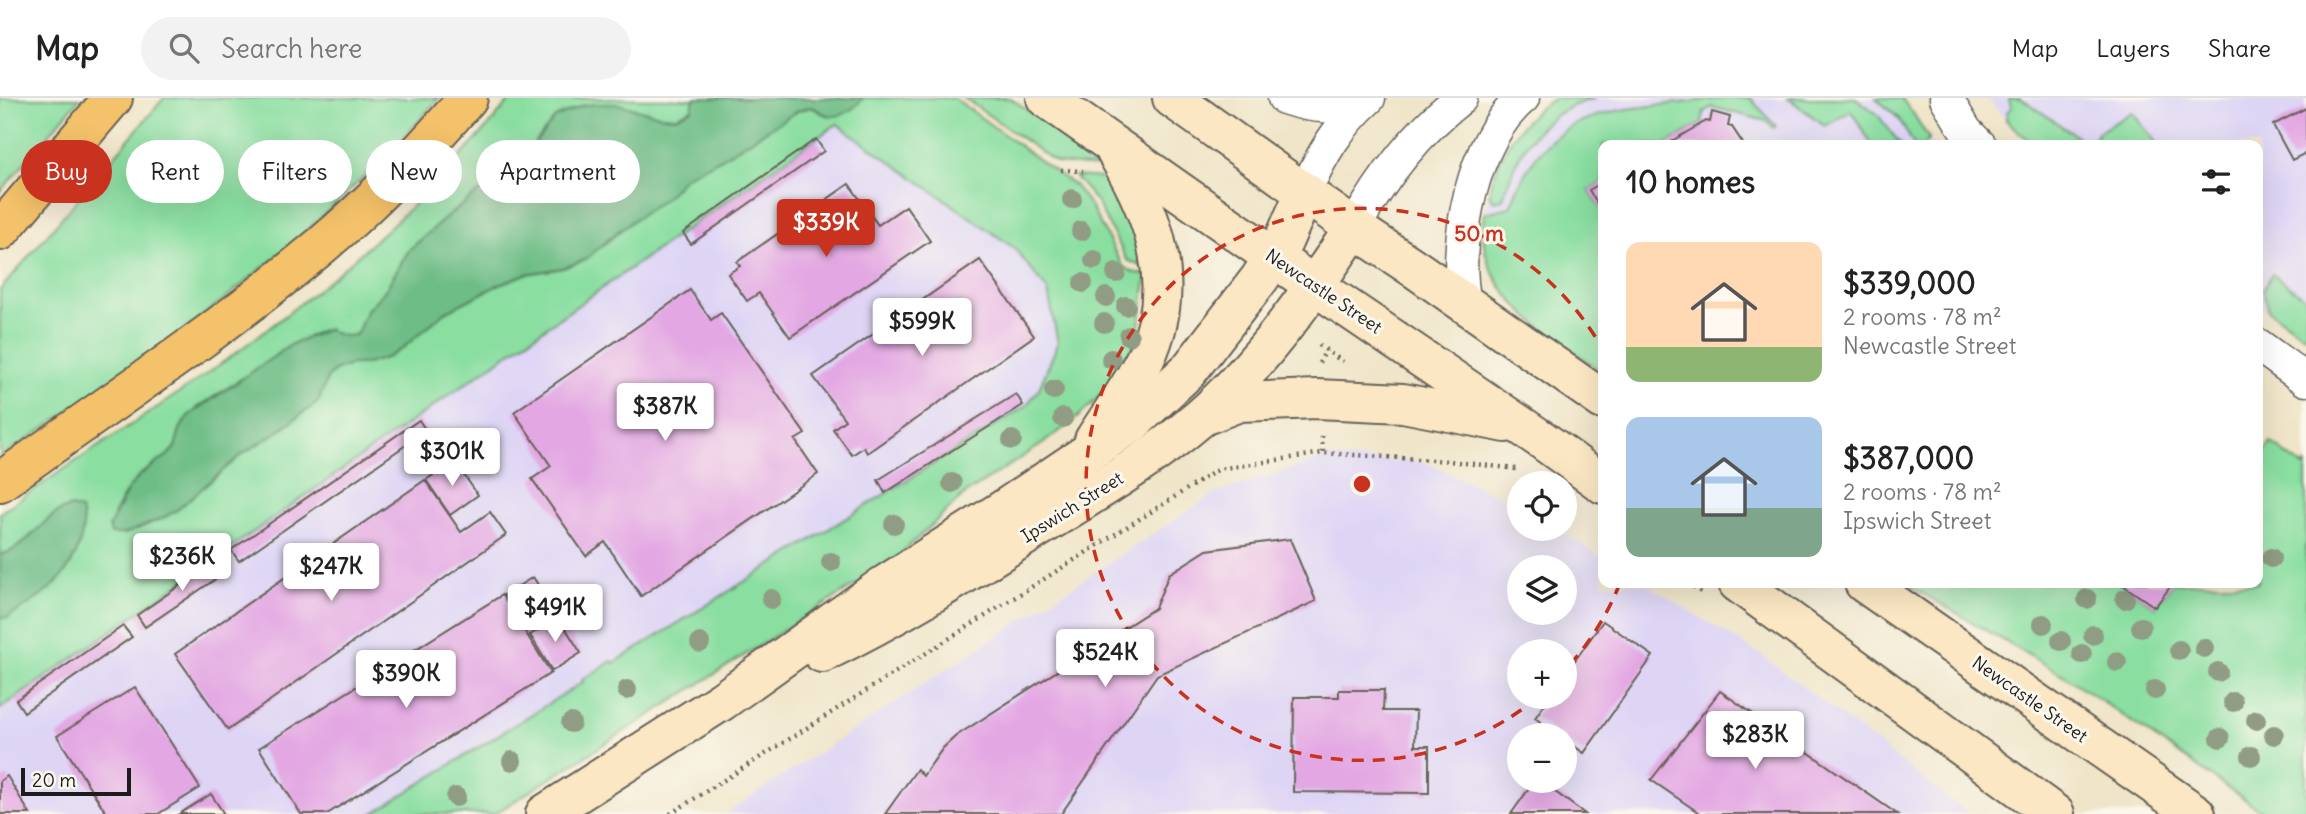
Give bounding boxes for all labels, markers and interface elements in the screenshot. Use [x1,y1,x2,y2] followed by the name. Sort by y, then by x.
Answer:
[141,17,631,80] search box
[35,27,99,69] text: Map
[165,29,203,67] icon: search
[221,32,362,65] text: Search here
[2012,33,2058,63] text: Map
[2096,33,2170,63] text: Layers
[2208,33,2271,63] text: Share
[21,140,112,203] chip: Buy
[126,140,224,203] chip: Rent
[238,140,352,203] chip: Filters
[366,140,462,203] chip: New
[476,140,640,203] chip: Apartment
[1626,163,1755,201] text: 10 homes
[2197,163,2235,201] icon: filters
[777,200,875,259] pin: $339K
[793,207,859,236] text: $339K
[1454,220,1504,247] text: 50 m
[1261,244,1387,338] street label: Newcastle Street
[1843,264,1976,302] text: $339,000
[1682,270,1766,354] icon: home
[873,299,971,358] pin: $599K
[1843,302,2002,331] text: 2 rooms · 78 m²
[889,306,955,335] text: $599K
[1843,331,2016,360] text: Newcastle Street
[616,384,714,443] pin: $387K
[633,391,697,420] text: $387K
[403,428,501,488] pin: $301K
[420,436,484,465] text: $301K
[1843,439,1974,477] text: $387,000
[1682,445,1766,529] icon: home
[1017,466,1127,548] street label: Ipswich Street
[1507,471,1577,793] map controls
[1507,471,1577,541] button: locate
[1350,472,1374,496] centre of rings
[1843,477,2002,506] text: 2 rooms · 78 m²
[1843,506,1992,535] text: Ipswich Street
[133,533,231,593] pin: $236K
[149,541,215,570] text: $236K
[282,544,380,603] pin: $247K
[299,551,363,580] text: $247K
[1507,555,1577,625] button: layers
[506,584,604,644] pin: $491K
[524,592,586,621] text: $491K
[1056,630,1154,689] pin: $524K
[1072,637,1138,666] text: $524K
[1507,639,1577,709] button: +
[357,650,455,710] pin: $390K
[1968,651,2092,747] street label: Newcastle Street
[372,658,440,687] text: $390K
[1706,712,1804,771] pin: $283K
[1722,719,1788,748] text: $283K
[1507,723,1577,793] button: −
[21,765,131,797] scale bar
[32,768,76,792] text: 20 m

